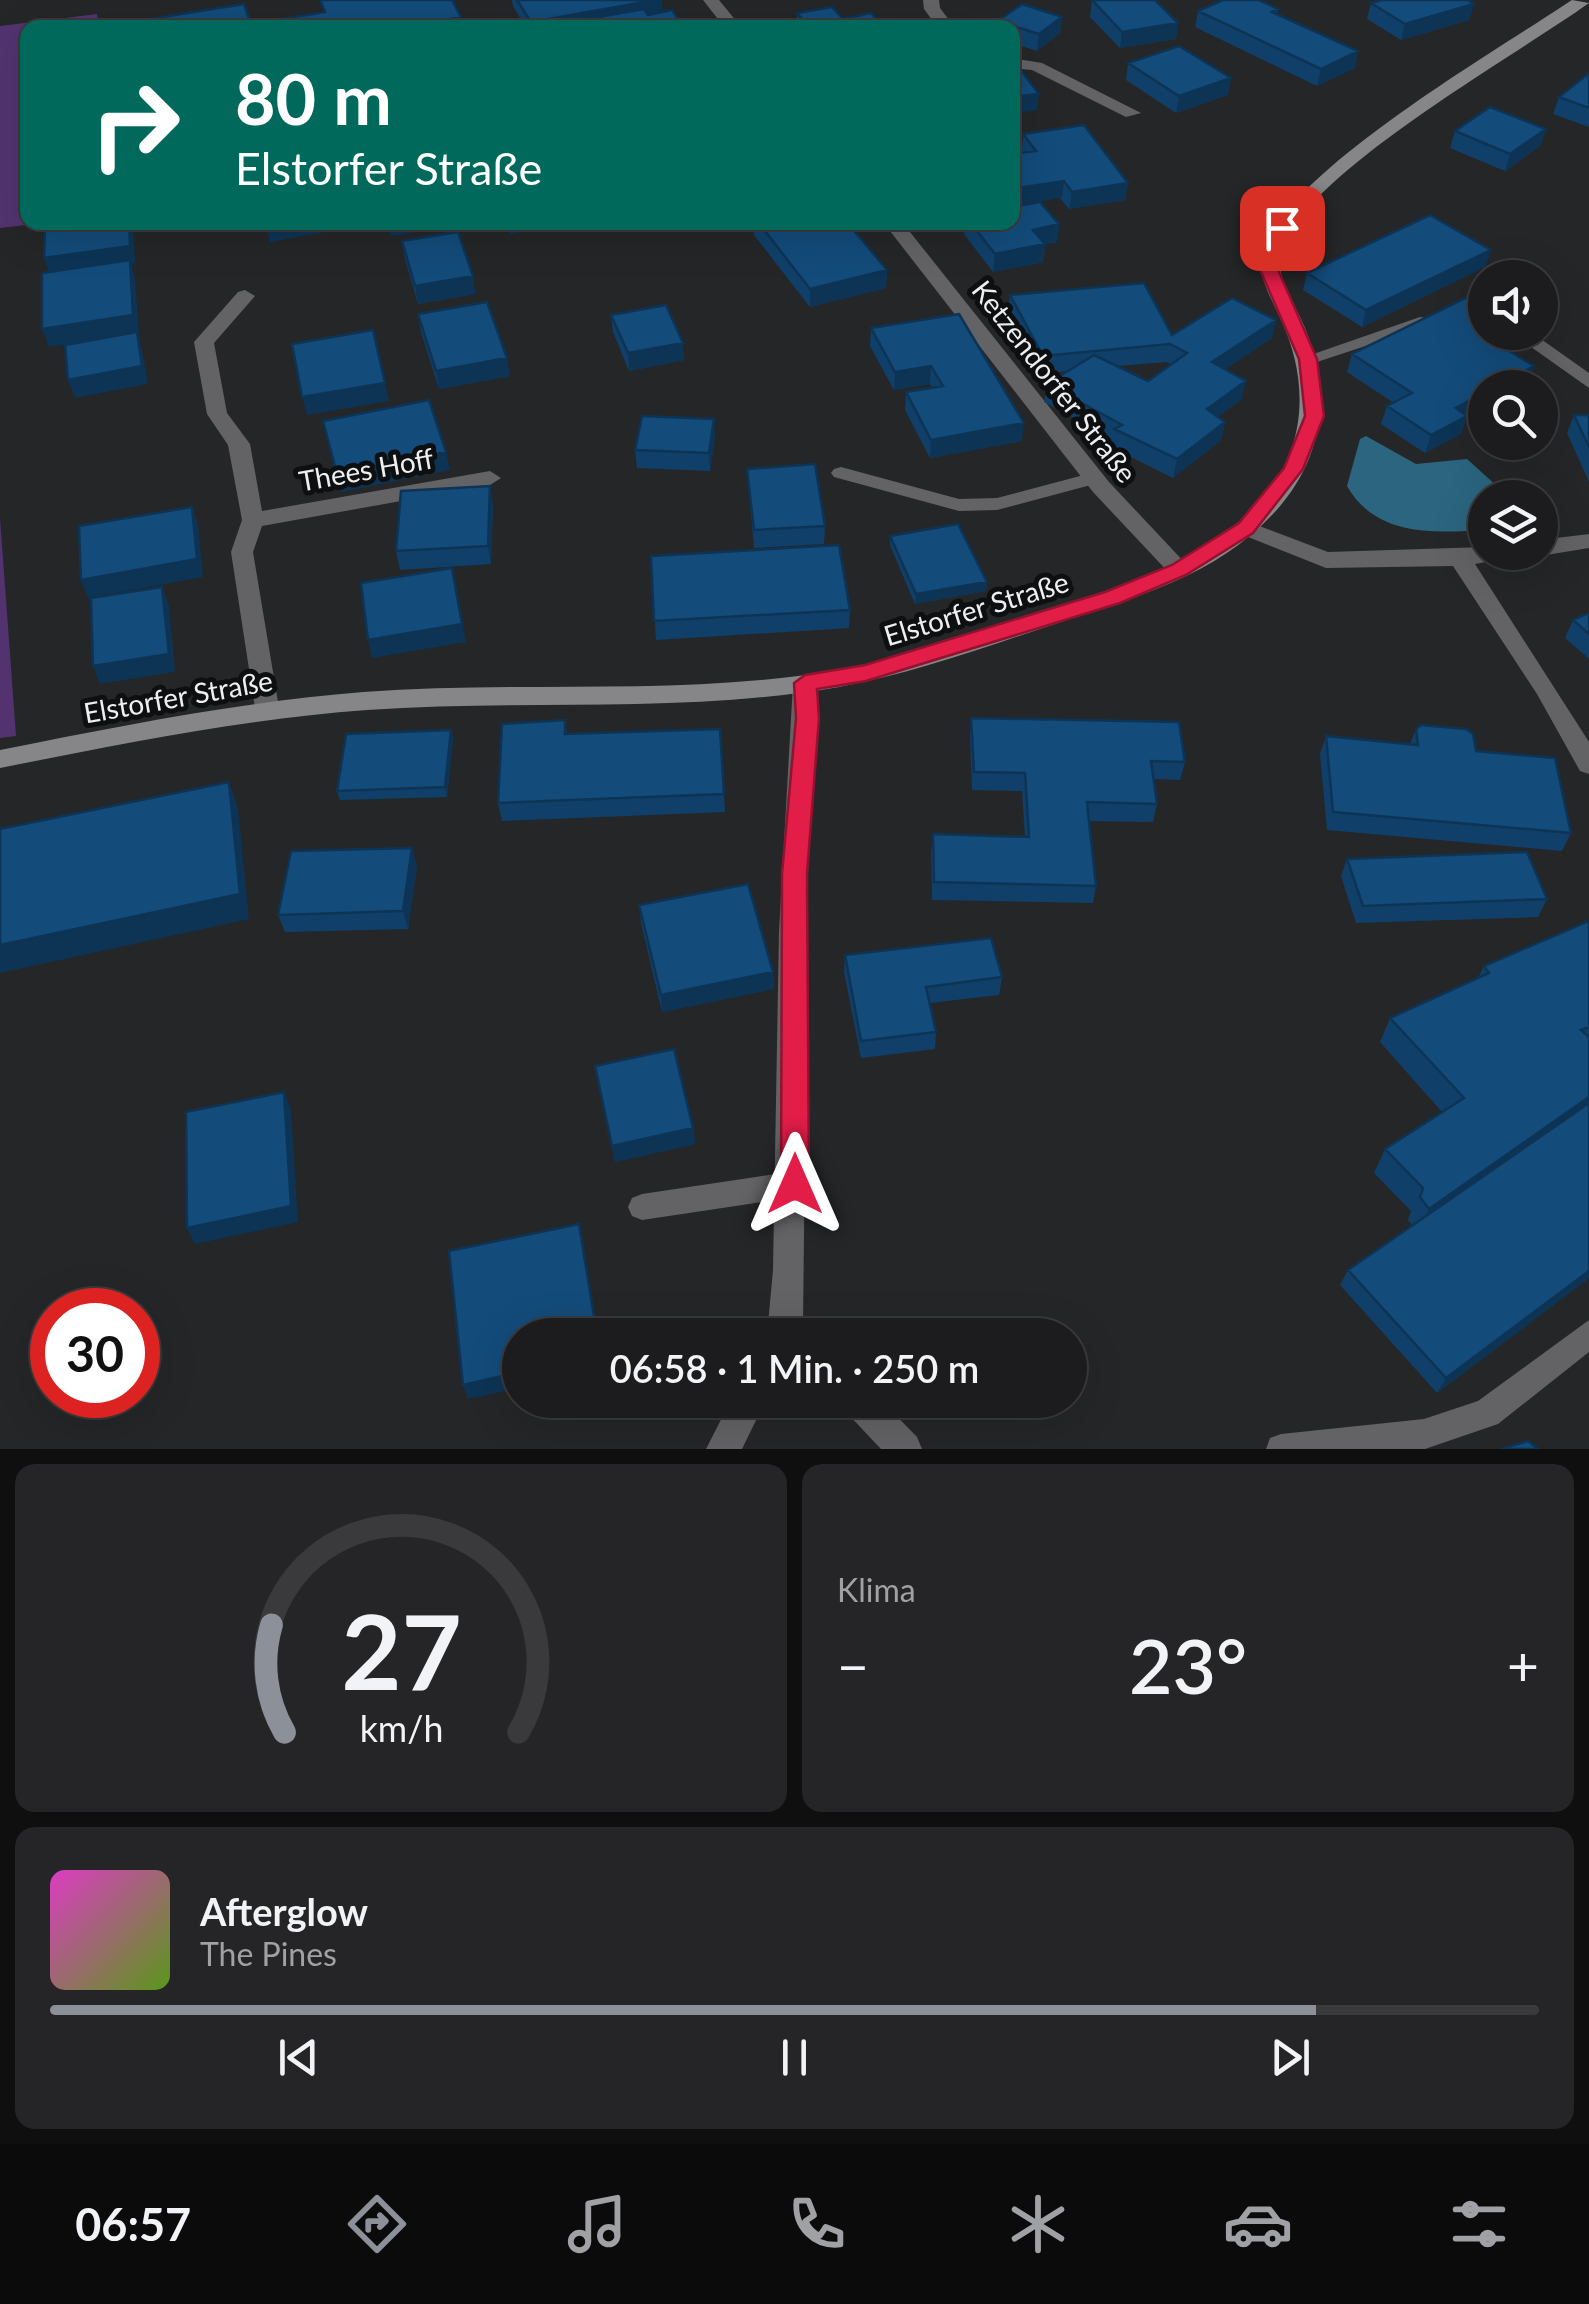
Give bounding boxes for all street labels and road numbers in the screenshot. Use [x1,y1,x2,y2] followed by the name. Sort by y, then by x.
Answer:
[966,273,1144,489] street label: Ketzendorfer Straße
[296,440,436,498] street label: Thees Hoff
[880,564,1072,652] street label: Elstorfer Straße
[81,663,275,729] street label: Elstorfer Straße

